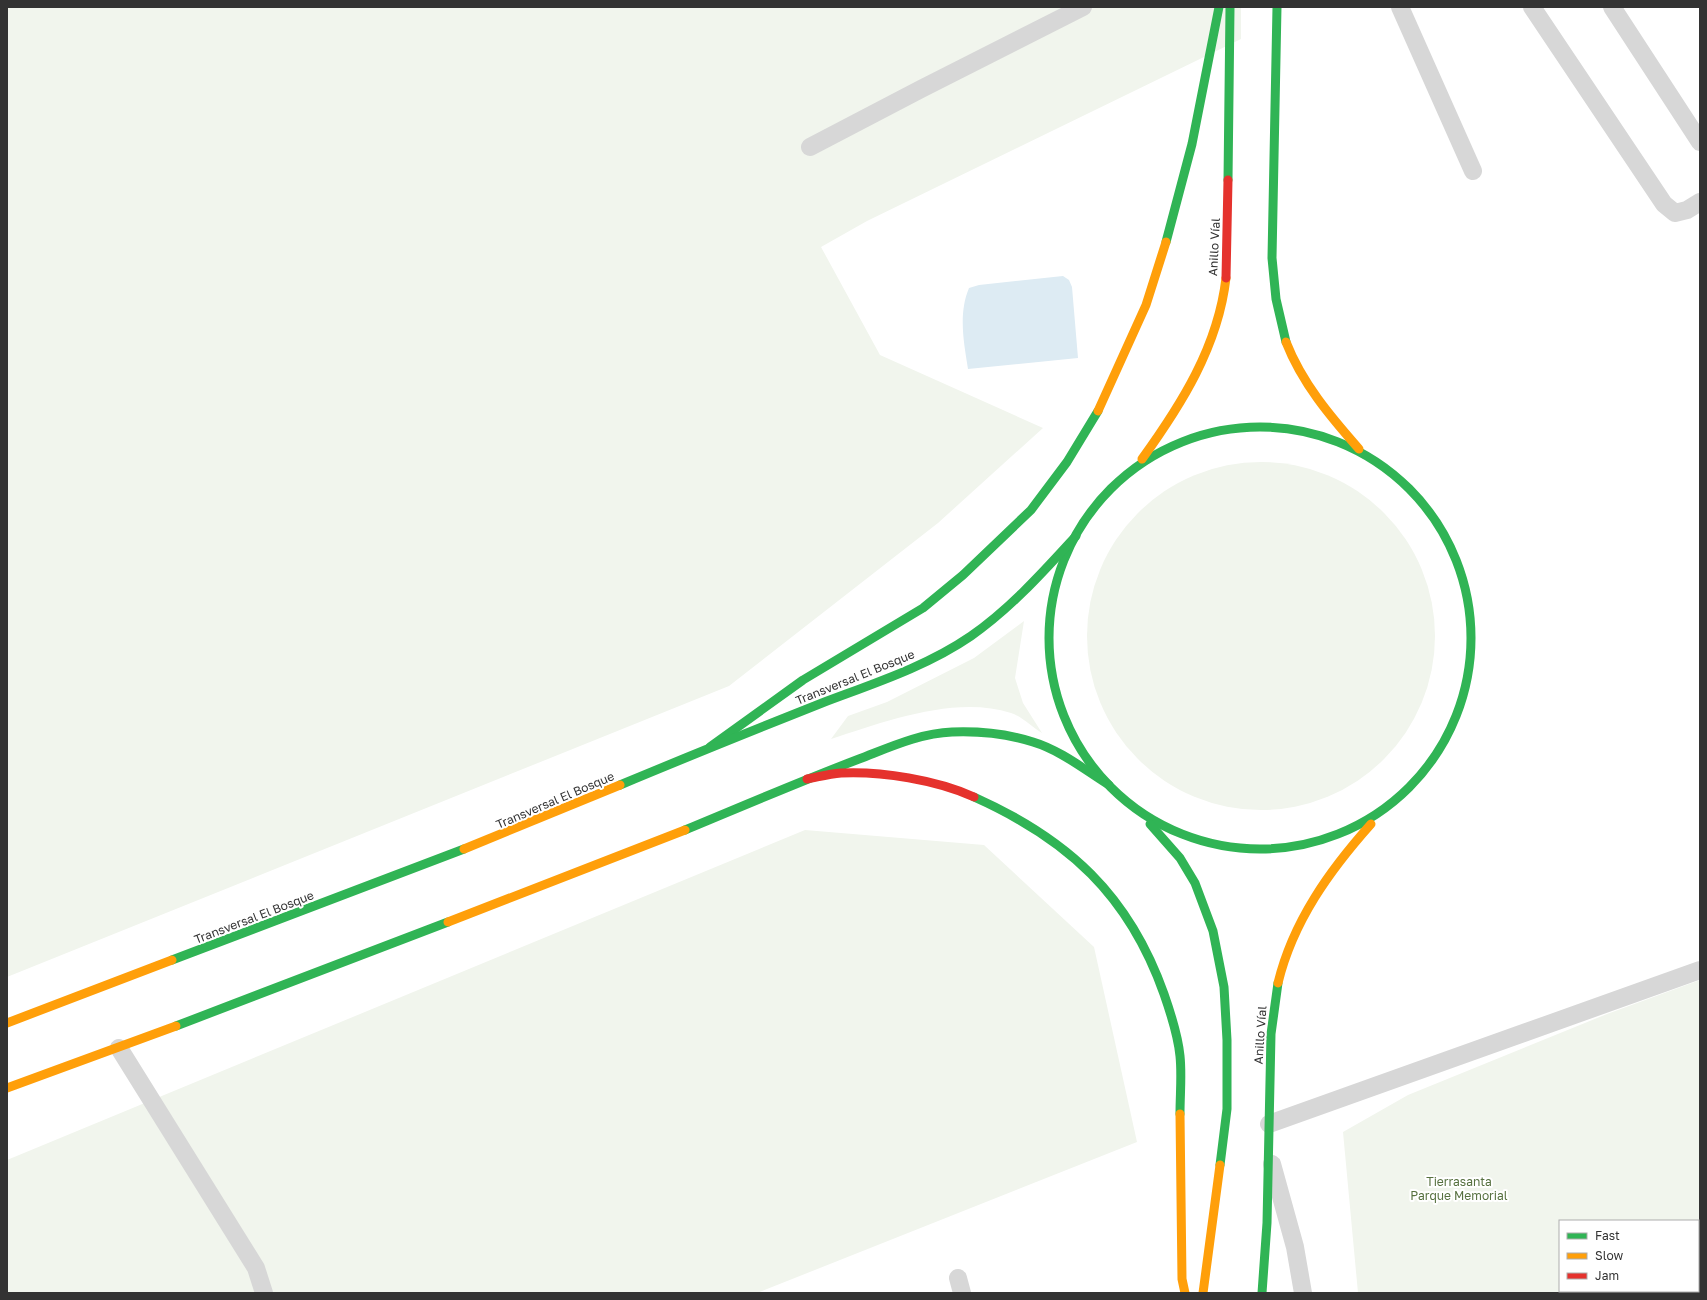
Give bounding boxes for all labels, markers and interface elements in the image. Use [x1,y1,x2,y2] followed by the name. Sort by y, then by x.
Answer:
[1205,217,1223,276] street label: Anillo Víal
[793,646,917,708] street label: Transversal El Bosque
[494,768,616,832] street label: Transversal El Bosque
[192,887,316,947] street label: Transversal El Bosque
[1250,1005,1270,1065] street label: Anillo Víal
[1410,1174,1508,1203] park label: Tierrasanta Parque Memorial
[1559,1220,1699,1292] legend
[1595,1228,1620,1243] text: Fast
[1595,1248,1623,1263] text: Slow
[1595,1268,1619,1283] text: Jam

